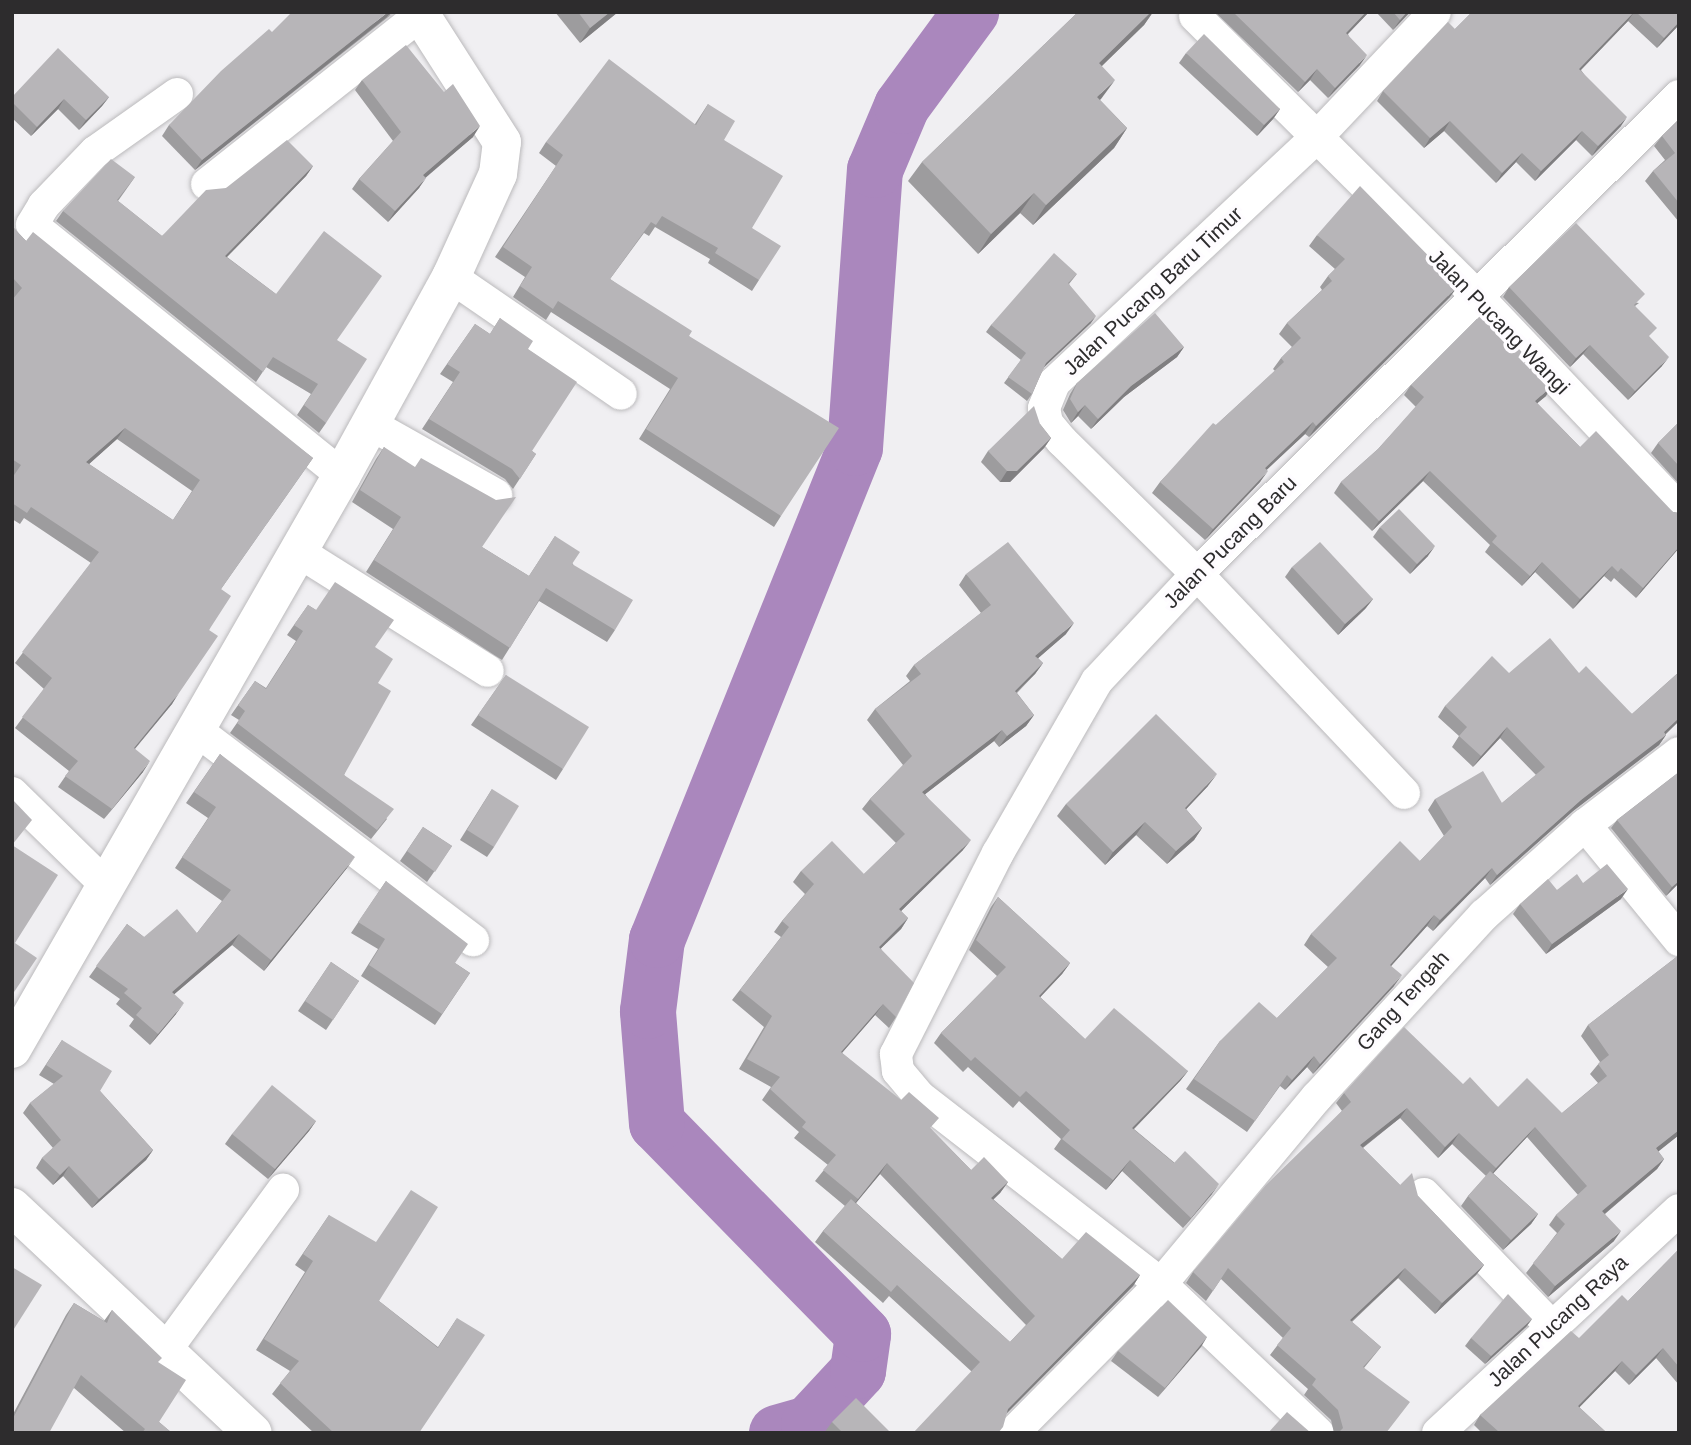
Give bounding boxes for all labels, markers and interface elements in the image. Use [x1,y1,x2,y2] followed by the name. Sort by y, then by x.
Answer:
[1058,201,1248,381] street label: Jalan Pucang Baru Timur
[1423,244,1575,400] street label: Jalan Pucang Wangi
[1158,470,1302,614] street label: Jalan Pucang Baru
[1351,946,1455,1056] street label: Gang Tengah
[1483,1250,1633,1392] street label: Jalan Pucang Raya

